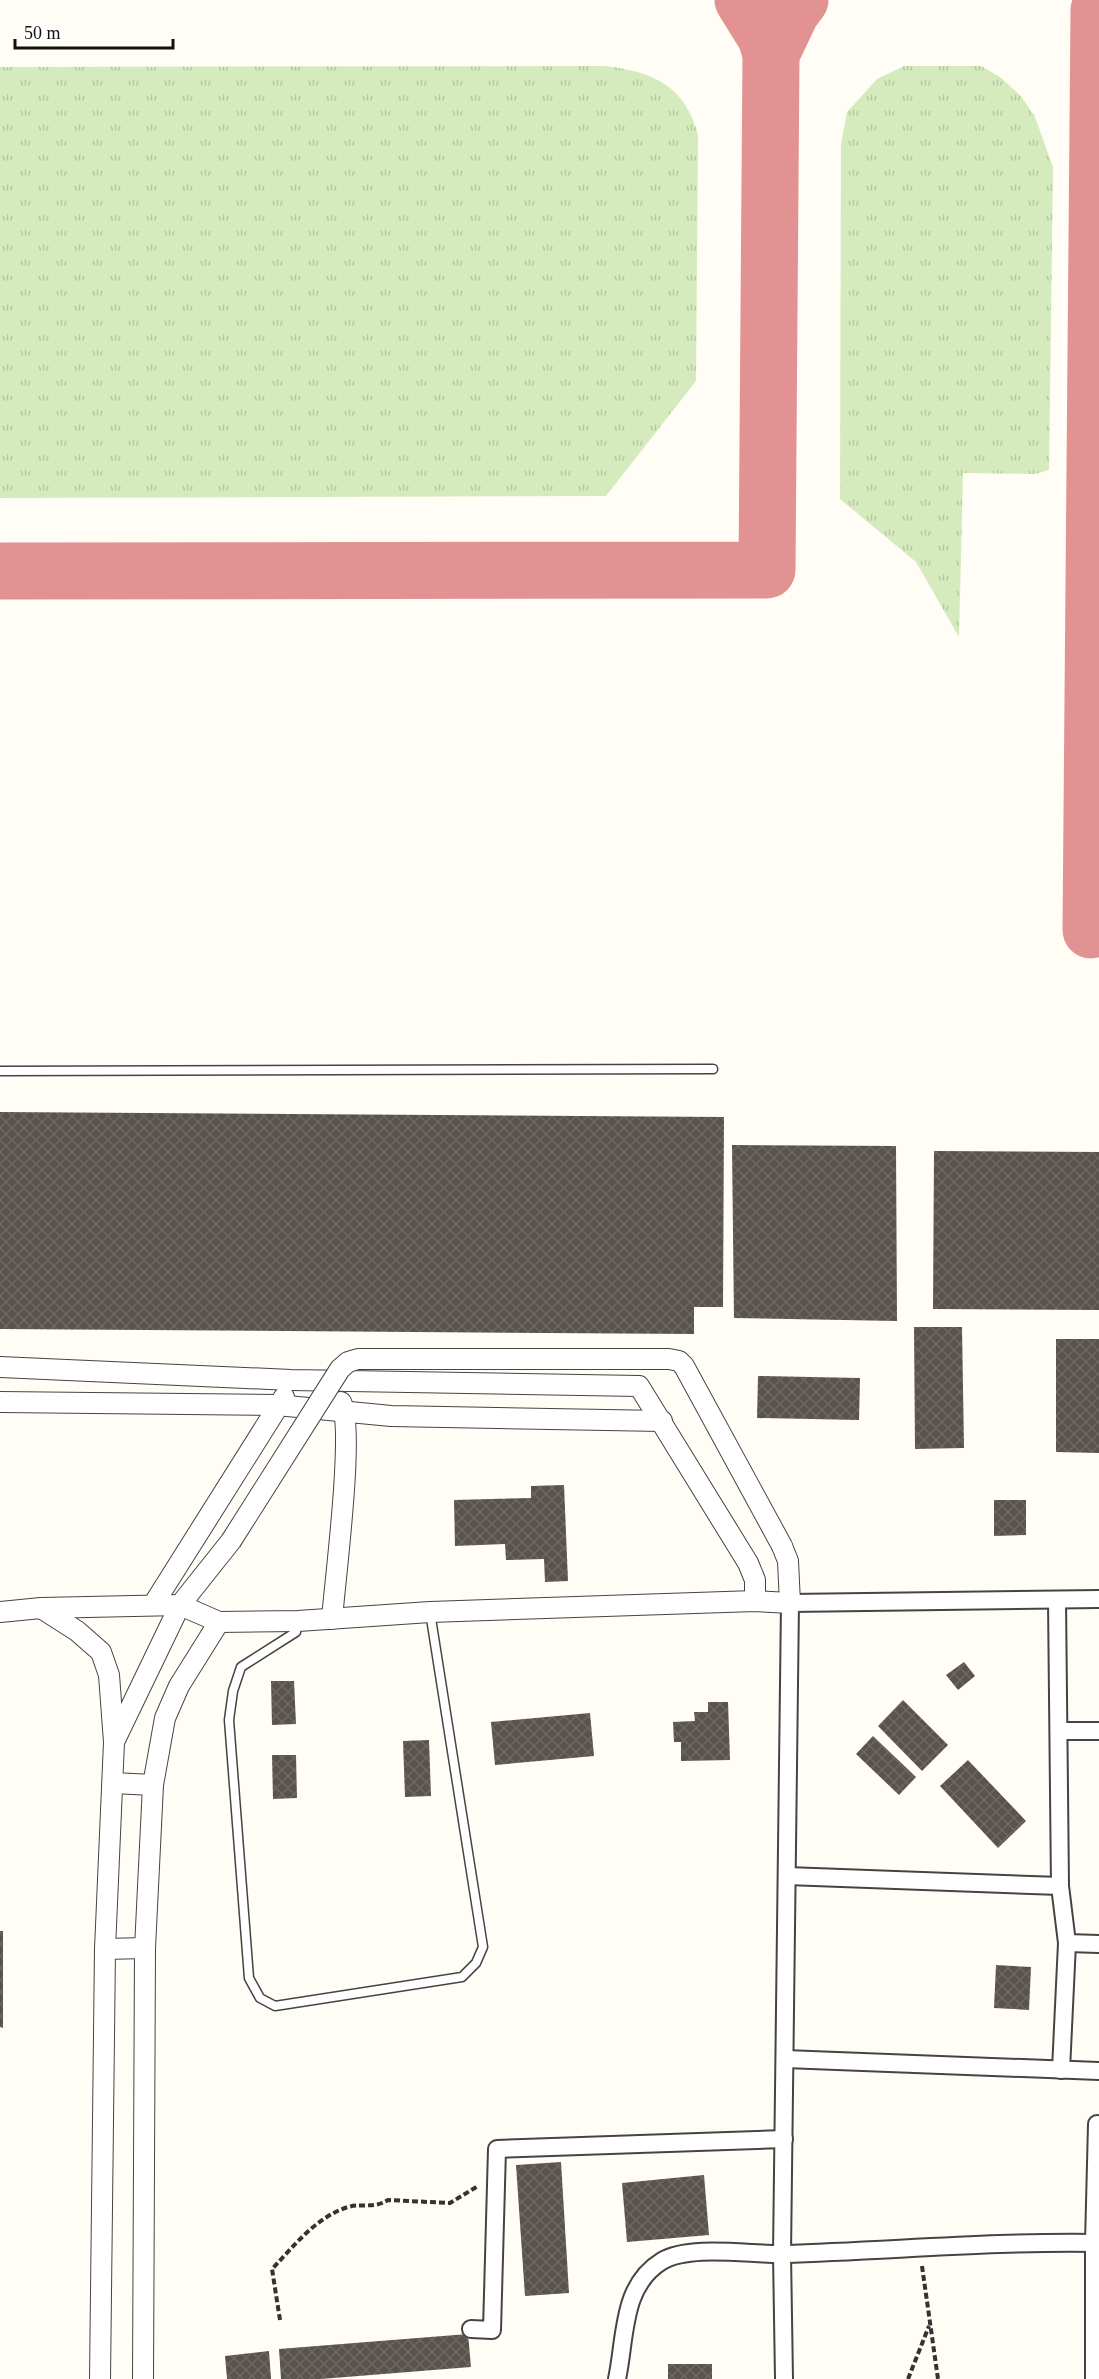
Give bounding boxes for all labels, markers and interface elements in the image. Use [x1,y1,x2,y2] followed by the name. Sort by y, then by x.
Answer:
[15,12,172,50] scale bar
[24,23,61,43] text: 50 m

